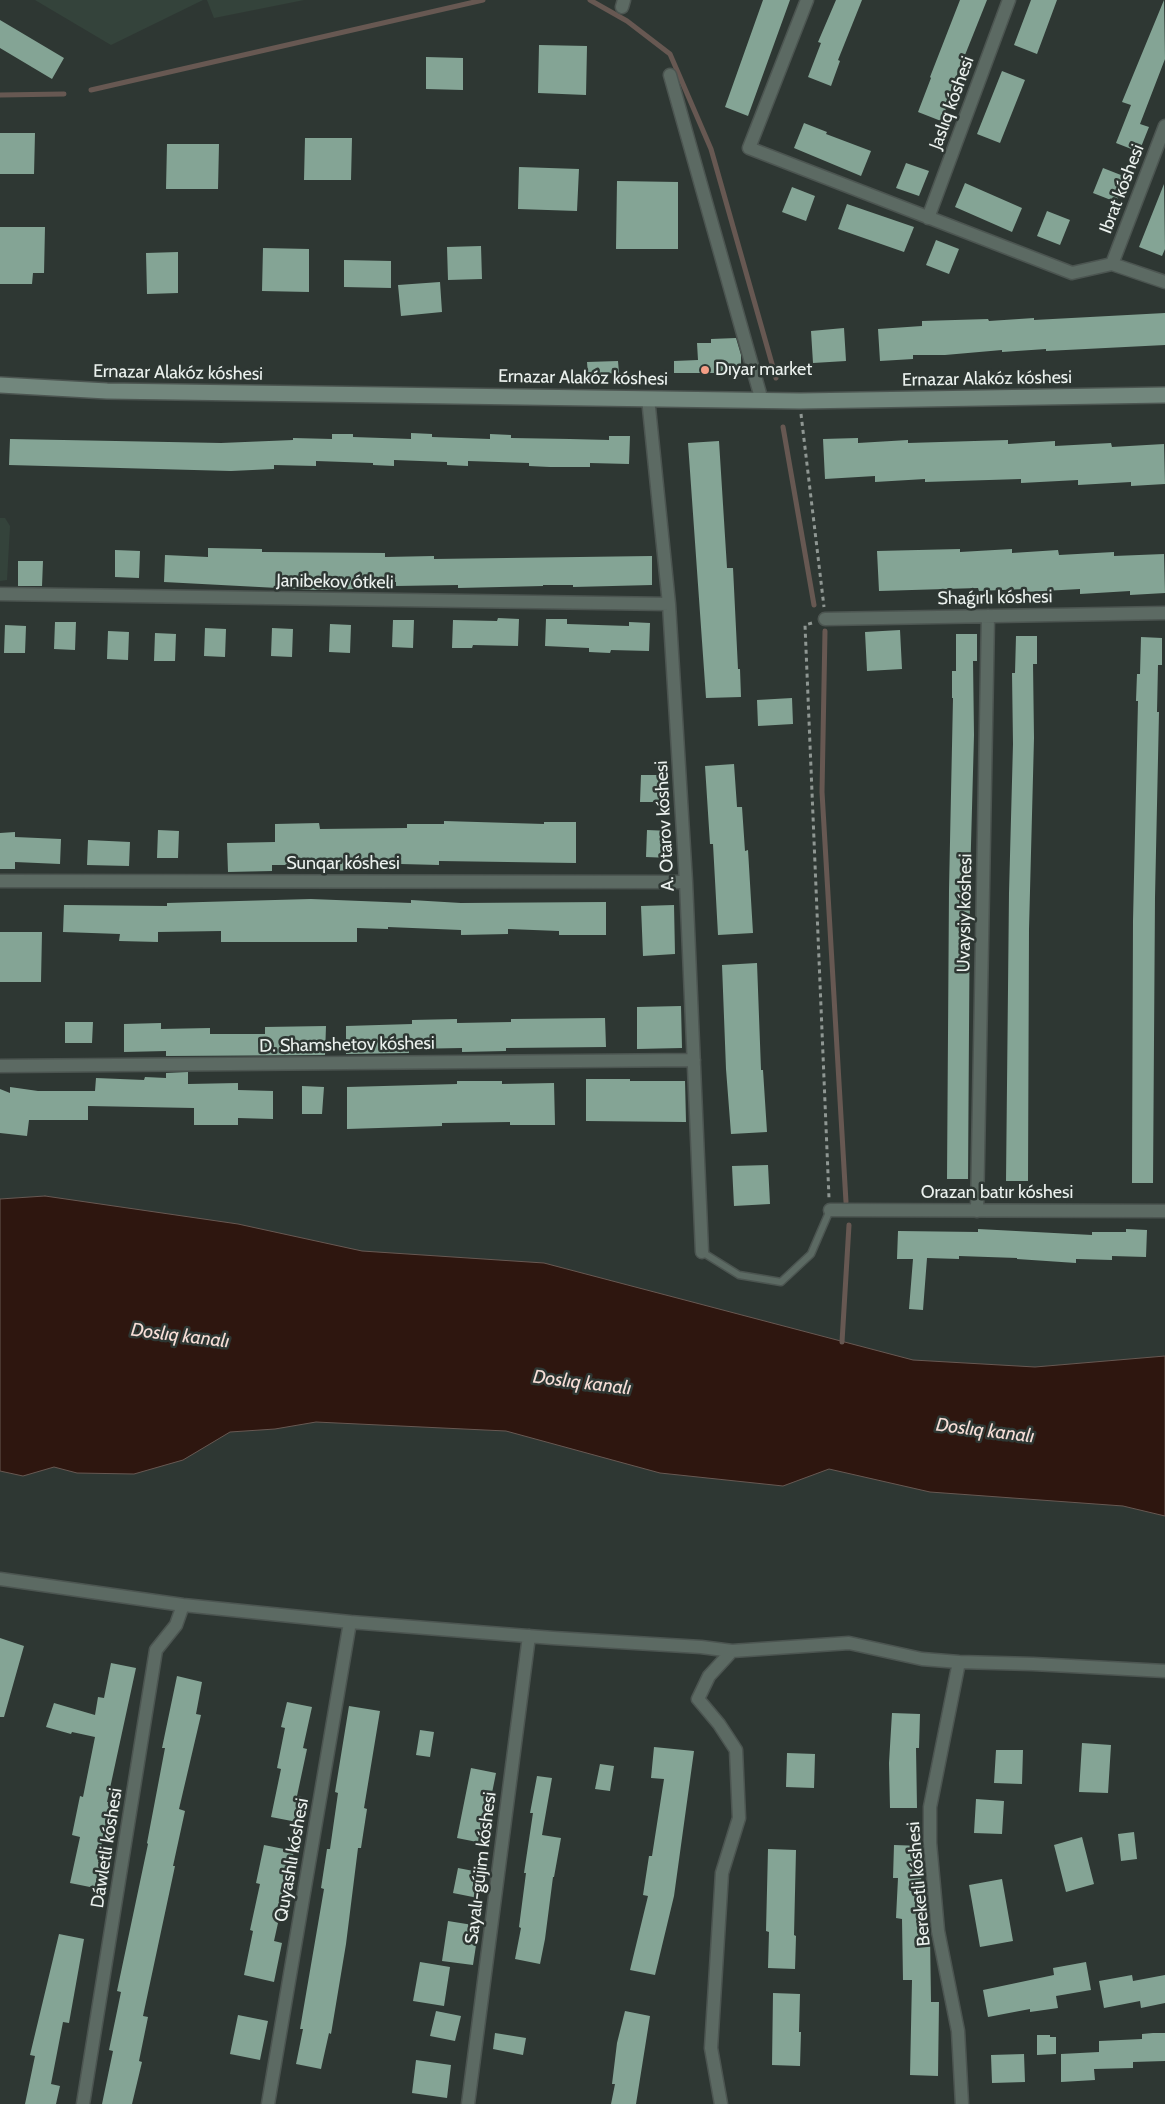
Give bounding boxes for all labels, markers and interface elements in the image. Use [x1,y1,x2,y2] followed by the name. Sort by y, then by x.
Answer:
[925,53,979,153] street label: Jaslıq kóshesi
[1095,141,1149,237] street label: Ibrat kóshesi
[715,359,812,381] place label: Dıyar market
[93,361,263,385] street label: Ernazar Alakóz kóshesi
[699,364,711,376] marker: Dıyar market
[498,366,668,390] street label: Ernazar Alakóz kóshesi
[902,367,1072,391] street label: Ernazar Alakóz kóshesi
[276,570,394,594] street label: Janibekov ótkeli
[937,586,1053,610] street label: Shaǵırlı kóshesi
[651,760,679,892] street label: A. Otarov kóshesi
[286,853,400,875] street label: Sunqar kóshesi
[953,854,977,972] street label: Uvaysiy kóshesi
[259,1033,435,1057] street label: D. Shamshetov kóshesi
[921,1182,1073,1204] street label: Orazan batır kóshesi
[129,1319,231,1353] water label: Doslıq kanalı
[531,1366,633,1400] water label: Doslıq kanalı
[934,1414,1036,1448] water label: Doslıq kanalı
[87,1786,127,1910] street label: Dáwletli kóshesi
[461,1791,501,1945] street label: Sayalı-gújim kóshesi
[270,1796,314,1924] street label: Quyashlı kóshesi
[903,1821,935,1947] street label: Bereketli kóshesi

